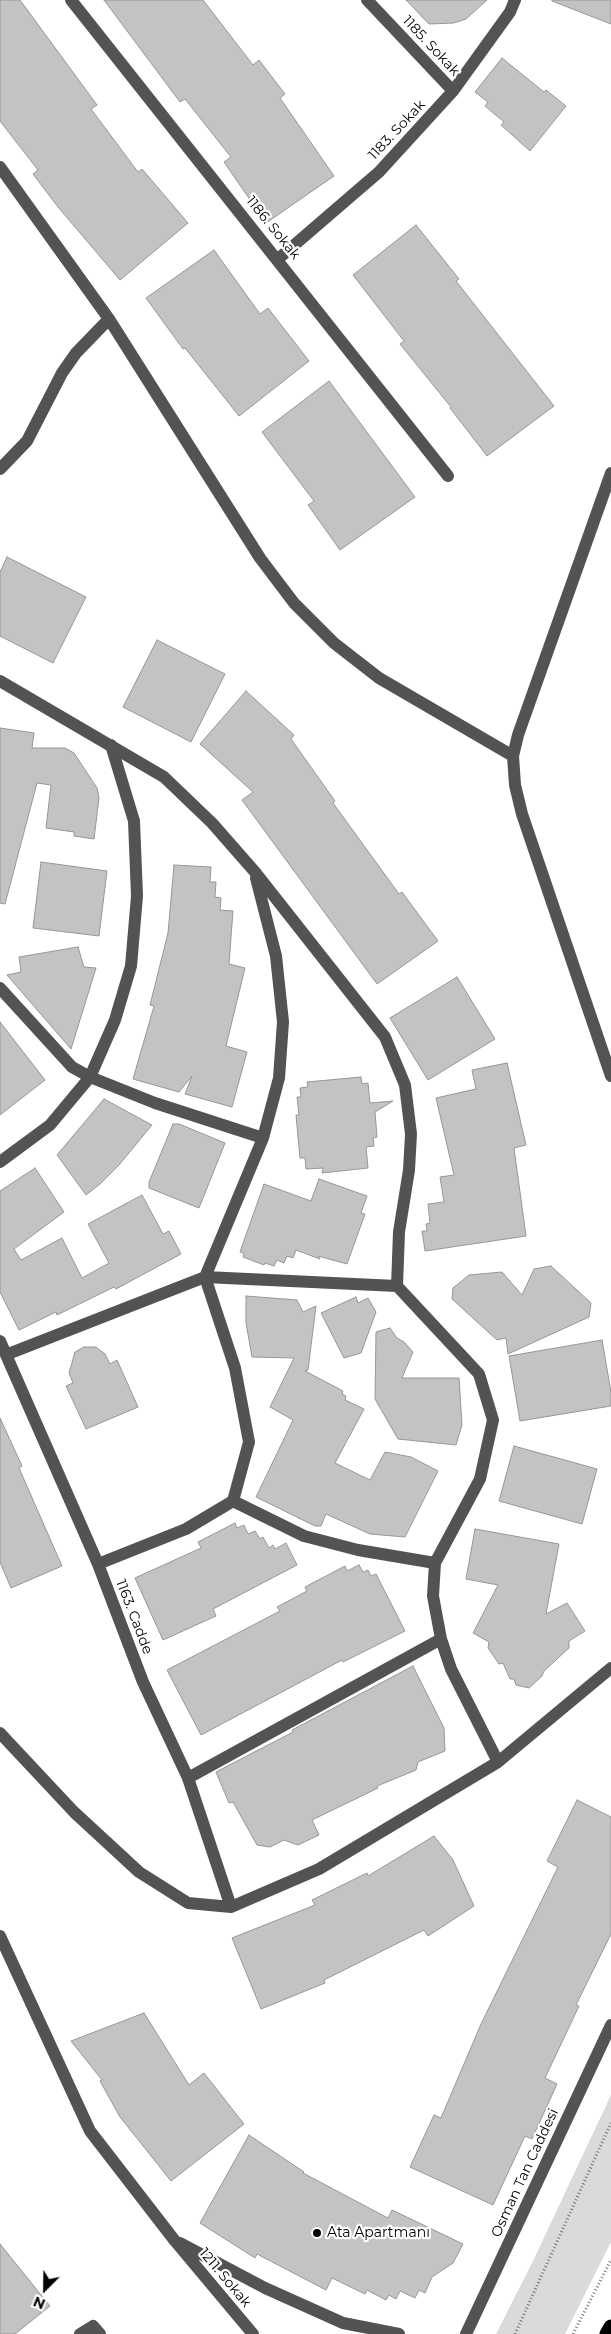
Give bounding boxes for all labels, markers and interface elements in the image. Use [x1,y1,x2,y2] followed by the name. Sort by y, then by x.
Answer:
[399,13,463,79] street label: 1185. Sokak
[365,97,429,163] street label: 1183. Sokak
[242,193,304,263] street label: 1186. Sokak
[112,1577,156,1657] street label: 1163. Cadde
[488,2106,562,2240] street label: Osman Tan Caddesi
[327,2225,430,2241] place label: Ata Apartmanı
[311,2227,323,2239] marker: Ata Apartmanı
[195,2245,255,2311] street label: 1211. Sokak
[20,2264,70,2314] north arrow
[30,2292,48,2313] text: N

